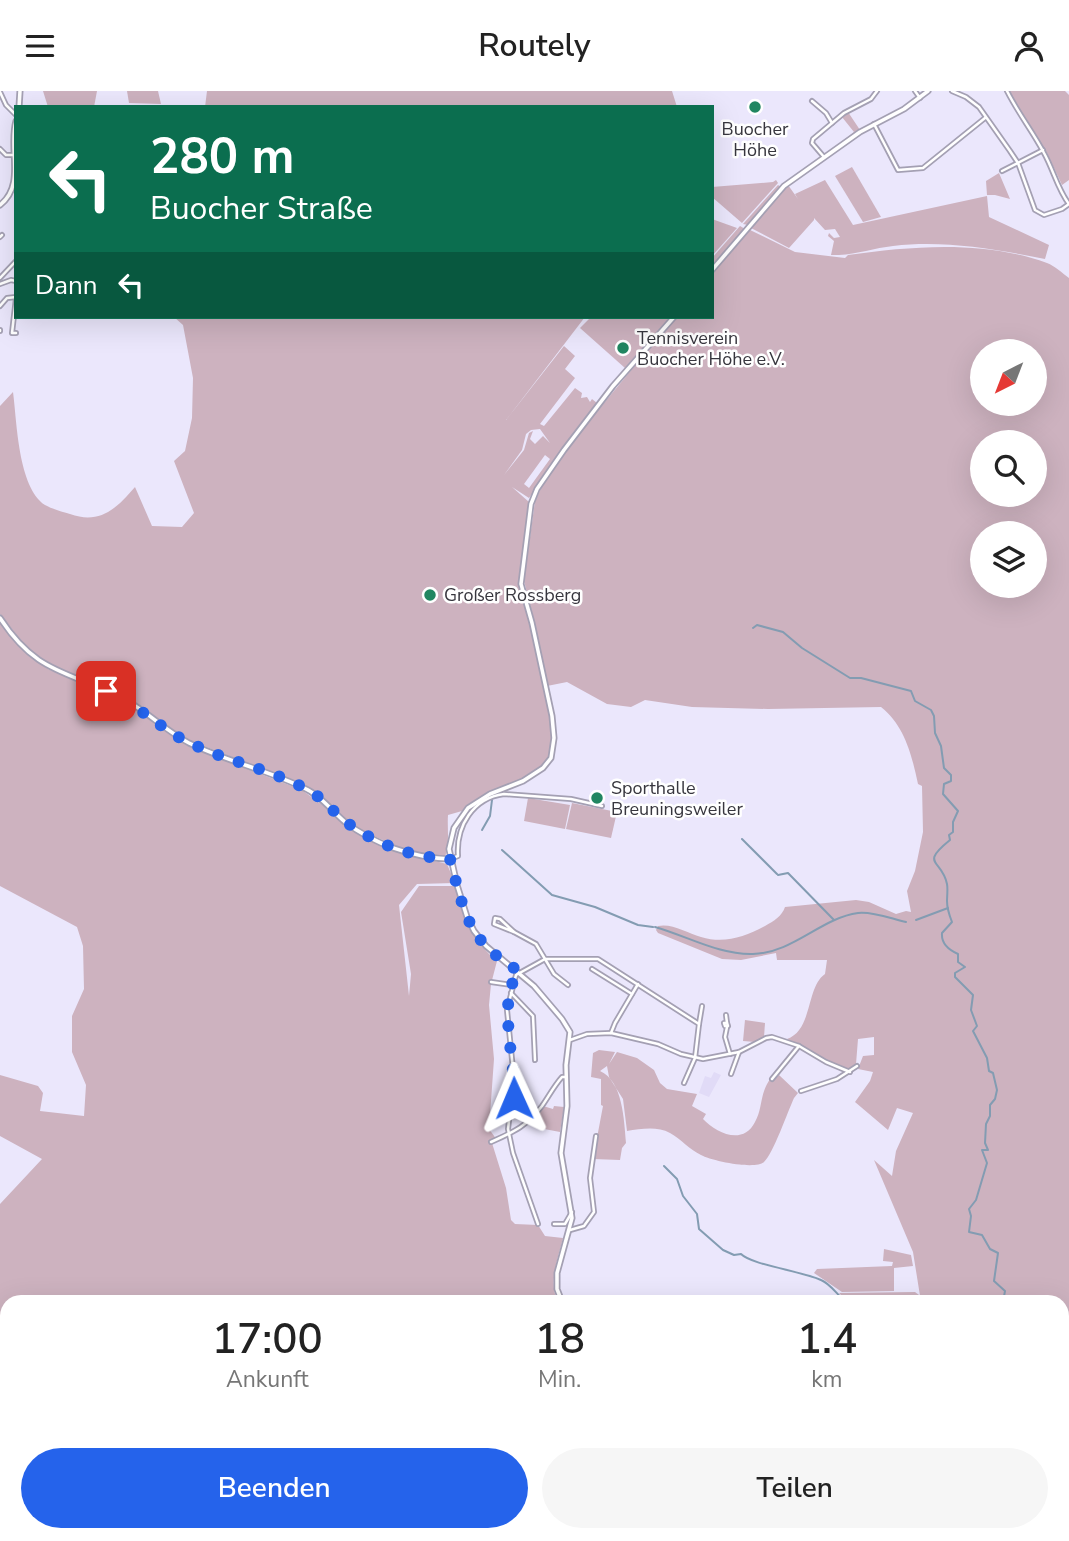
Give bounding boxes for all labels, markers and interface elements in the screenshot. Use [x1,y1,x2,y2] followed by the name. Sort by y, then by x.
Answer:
[478,24,591,67] text: Routely
[21,27,59,65] icon: menu
[1010,27,1048,65] icon: person
[747,99,763,115] marker: Buocher Höhe
[722,117,789,162] place label: Buocher Höhe
[150,123,294,190] text: 280 m
[35,133,126,224] icon: left
[150,187,373,230] text: Buocher Straße
[112,266,150,304] icon: left
[35,268,98,303] text: Dann
[637,326,785,371] place label: Tennisverein Buocher Höhe e.V.
[970,339,1046,417] north arrow
[970,339,1047,598] map controls
[615,340,631,356] marker: Tennisverein Buocher Höhe e.V.
[970,430,1047,507] button: search
[970,521,1047,598] button: layers
[444,583,581,607] place label: Großer Rossberg
[422,587,438,603] marker: Großer Rossberg
[76,661,136,721] pin
[87,672,125,710] icon: arrive
[611,776,743,821] place label: Sporthalle Breuningsweiler
[589,790,605,806] marker: Sporthalle Breuningsweiler
[477,1061,551,1135] position arrow
[212,1311,323,1368] text: 17:00
[534,1311,585,1368] text: 18
[797,1311,857,1368] text: 1.4
[226,1364,308,1395] text: Ankunft
[538,1364,581,1395] text: Min.
[811,1364,843,1395] text: km
[21,1448,528,1528] button: Beenden
[542,1448,1048,1528] button: Teilen

